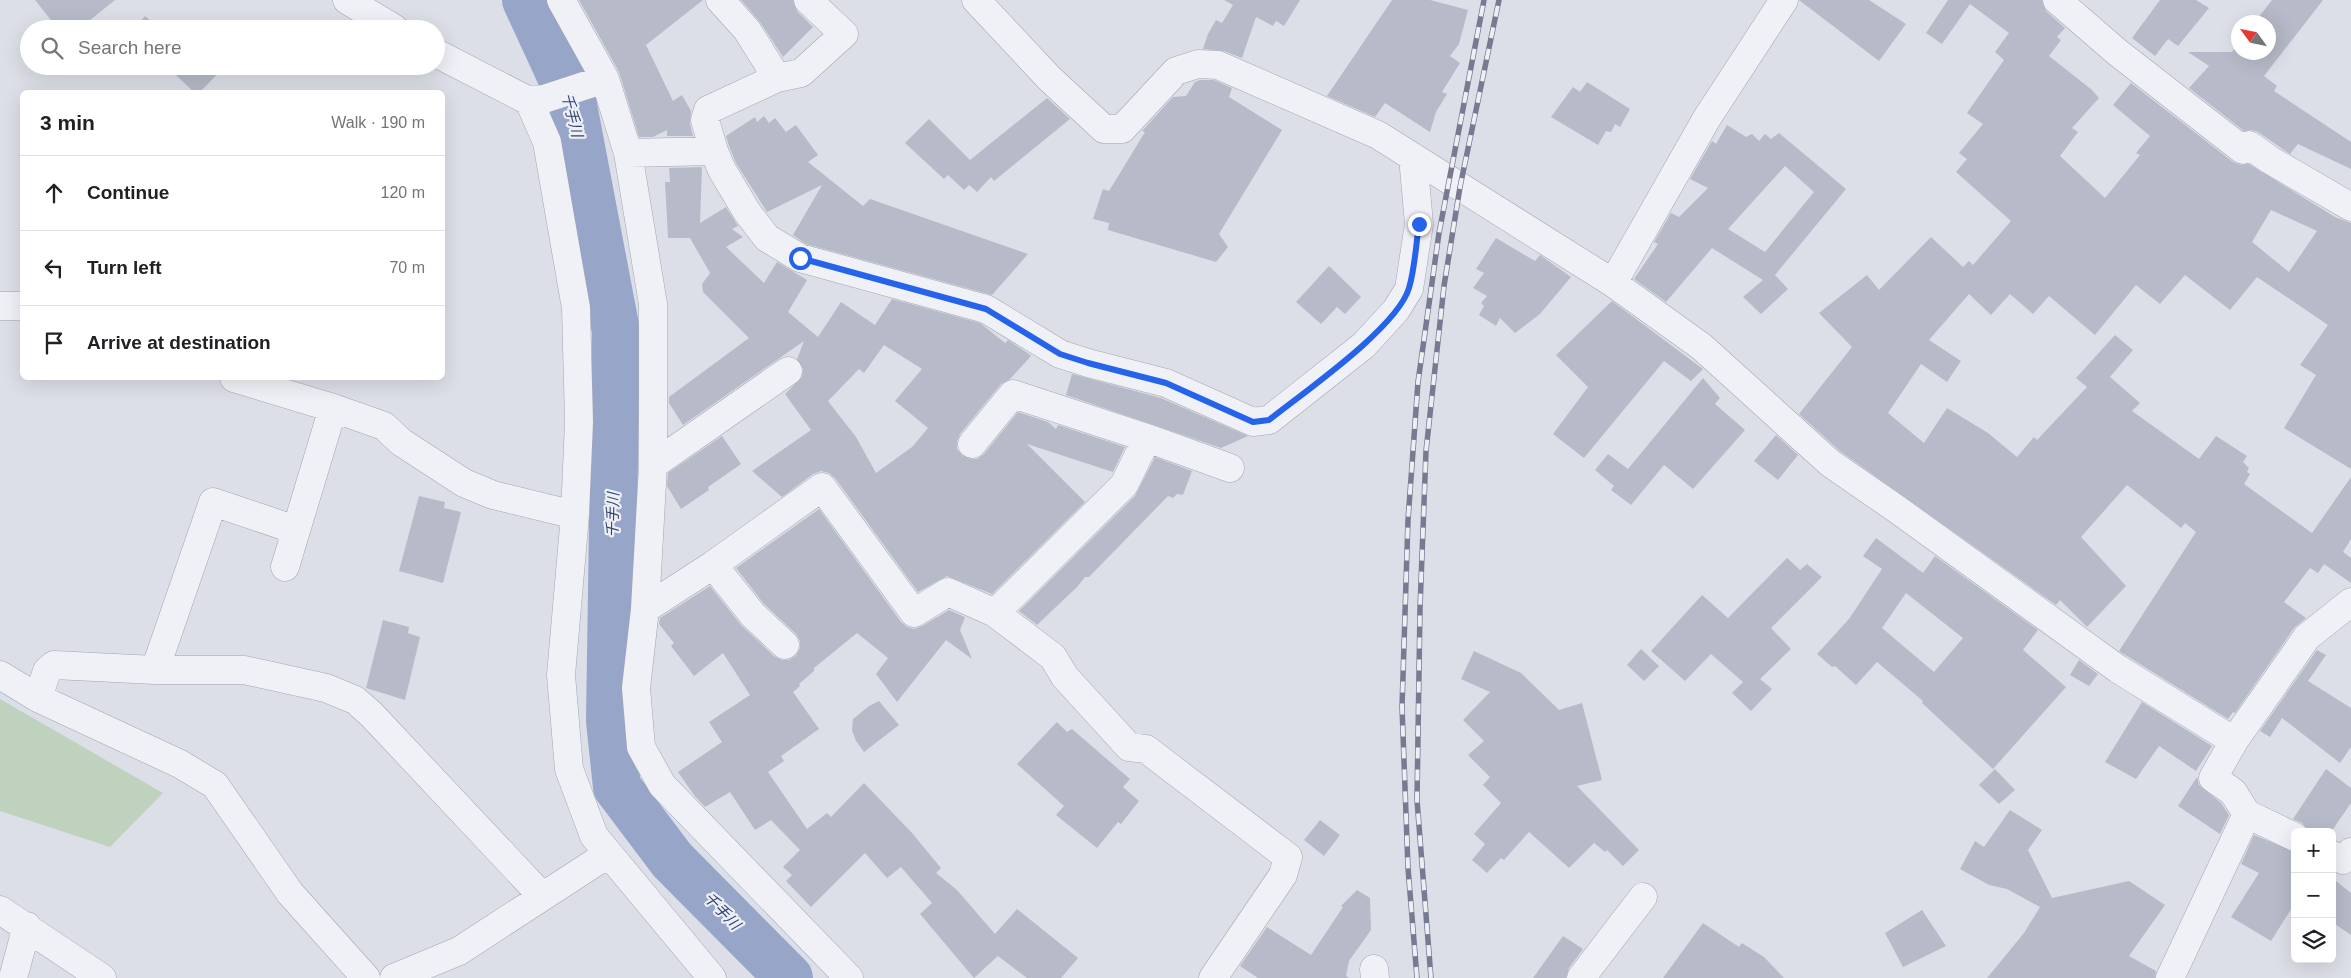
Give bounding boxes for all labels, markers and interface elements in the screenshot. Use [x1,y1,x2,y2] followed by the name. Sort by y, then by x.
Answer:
[2231,15,2276,60] north arrow
[20,20,445,75] search box
[38,34,66,62] icon: search
[78,37,182,58] text: Search here
[559,91,587,141] water label: 千手川
[40,111,95,134] text: 3 min
[331,114,425,131] text: Walk · 190 m
[40,179,68,207] icon: ahead
[87,182,169,203] text: Continue
[381,184,425,201] text: 120 m
[1408,213,1431,236] route end
[789,247,812,270] route start
[40,254,68,282] icon: left
[87,257,162,278] text: Turn left
[389,259,425,276] text: 70 m
[40,329,68,357] icon: arrive
[87,332,271,353] text: Arrive at destination
[604,490,621,538] water label: 千手川
[2291,828,2336,963] map controls
[2291,828,2336,873] button: +
[2291,873,2336,918] button: −
[701,889,745,934] water label: 千手川
[2291,918,2336,963] button: layers

